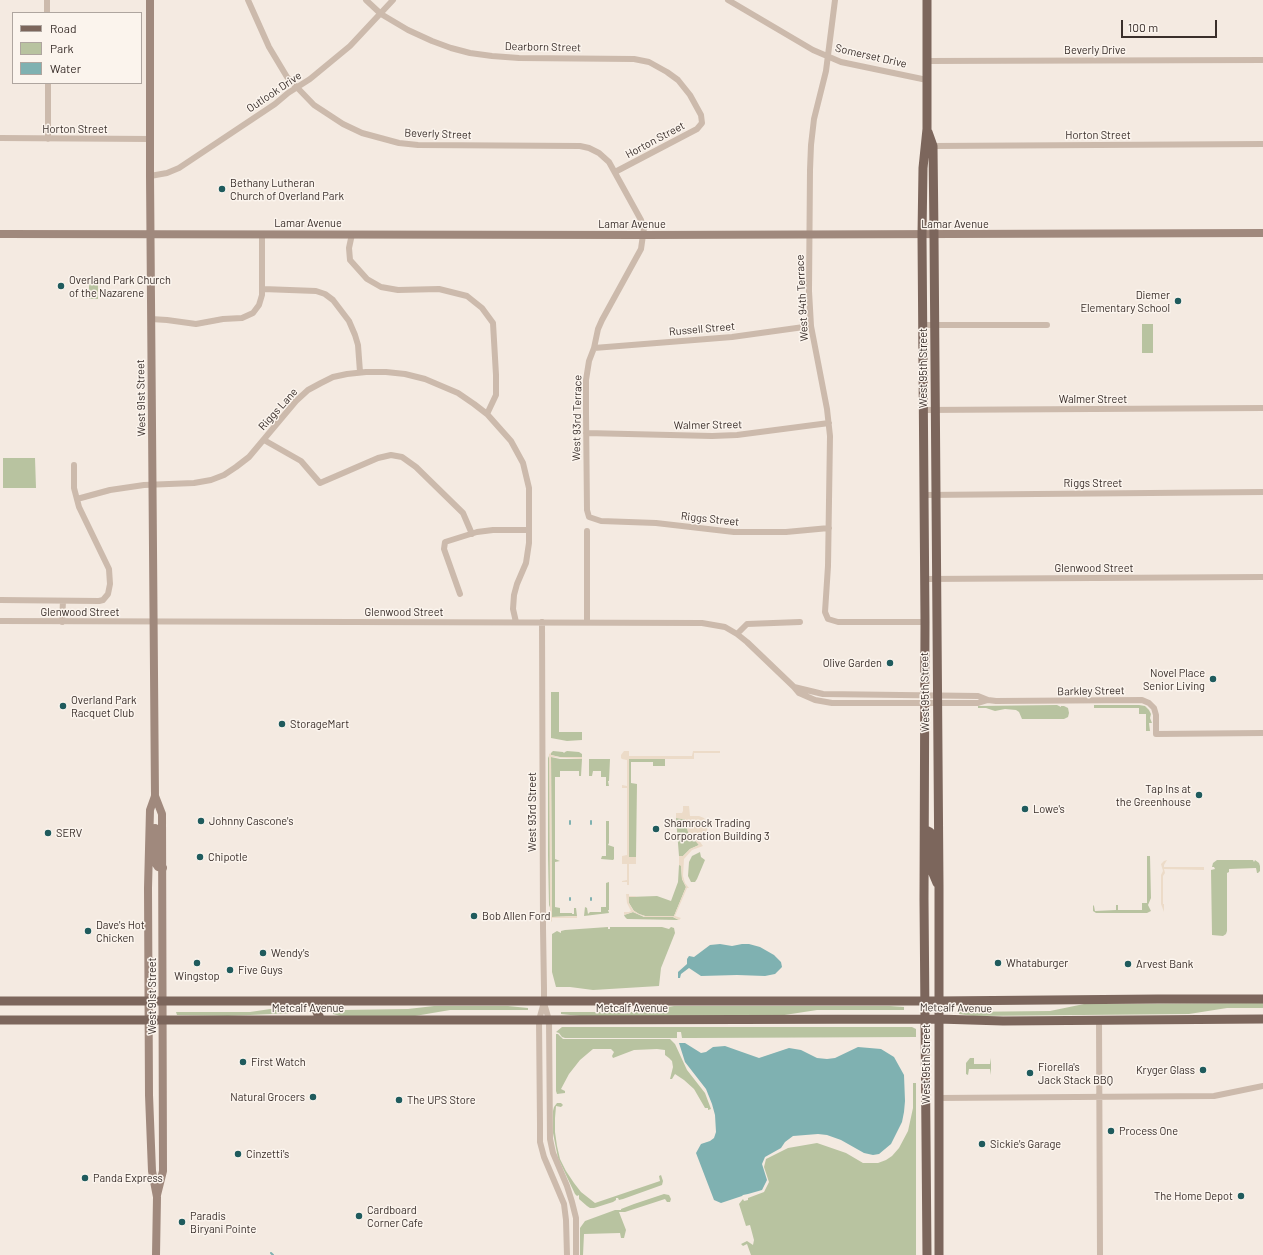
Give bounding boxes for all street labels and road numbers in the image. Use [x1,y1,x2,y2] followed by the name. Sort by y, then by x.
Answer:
[505,40,581,54] street label: Dearborn Street
[834,41,908,71] street label: Somerset Drive
[1064,43,1126,57] street label: Beverly Drive
[244,69,304,115] street label: Outlook Drive
[623,119,687,161] street label: Horton Street
[42,122,108,136] street label: Horton Street
[404,126,472,142] street label: Beverly Street
[1065,128,1131,142] street label: Horton Street
[274,216,342,230] street label: Lamar Avenue
[598,217,666,231] street label: Lamar Avenue
[921,217,989,231] street label: Lamar Avenue
[793,254,811,342] street label: West 94th Terrace
[668,320,736,338] street label: Russell Street
[916,328,930,408] street label: West 95th Street
[134,359,148,437] street label: West 91st Street
[570,375,584,461] street label: West 93rd Terrace
[256,385,300,433] street label: Riggs Lane
[1059,392,1127,406] street label: Walmer Street
[674,418,742,432] street label: Walmer Street
[1064,476,1122,490] street label: Riggs Street
[680,509,740,529] street label: Riggs Street
[1055,561,1133,575] street label: Glenwood Street
[41,605,119,619] street label: Glenwood Street
[365,605,443,619] street label: Glenwood Street
[918,652,932,732] street label: West 95th Street
[1057,684,1125,698] street label: Barkley Street
[525,772,539,852] street label: West 93rd Street
[145,957,159,1035] street label: West 91st Street
[272,1001,344,1015] street label: Metcalf Avenue
[596,1001,668,1015] street label: Metcalf Avenue
[920,1001,992,1015] street label: Metcalf Avenue
[919,1024,933,1104] street label: West 95th Street

